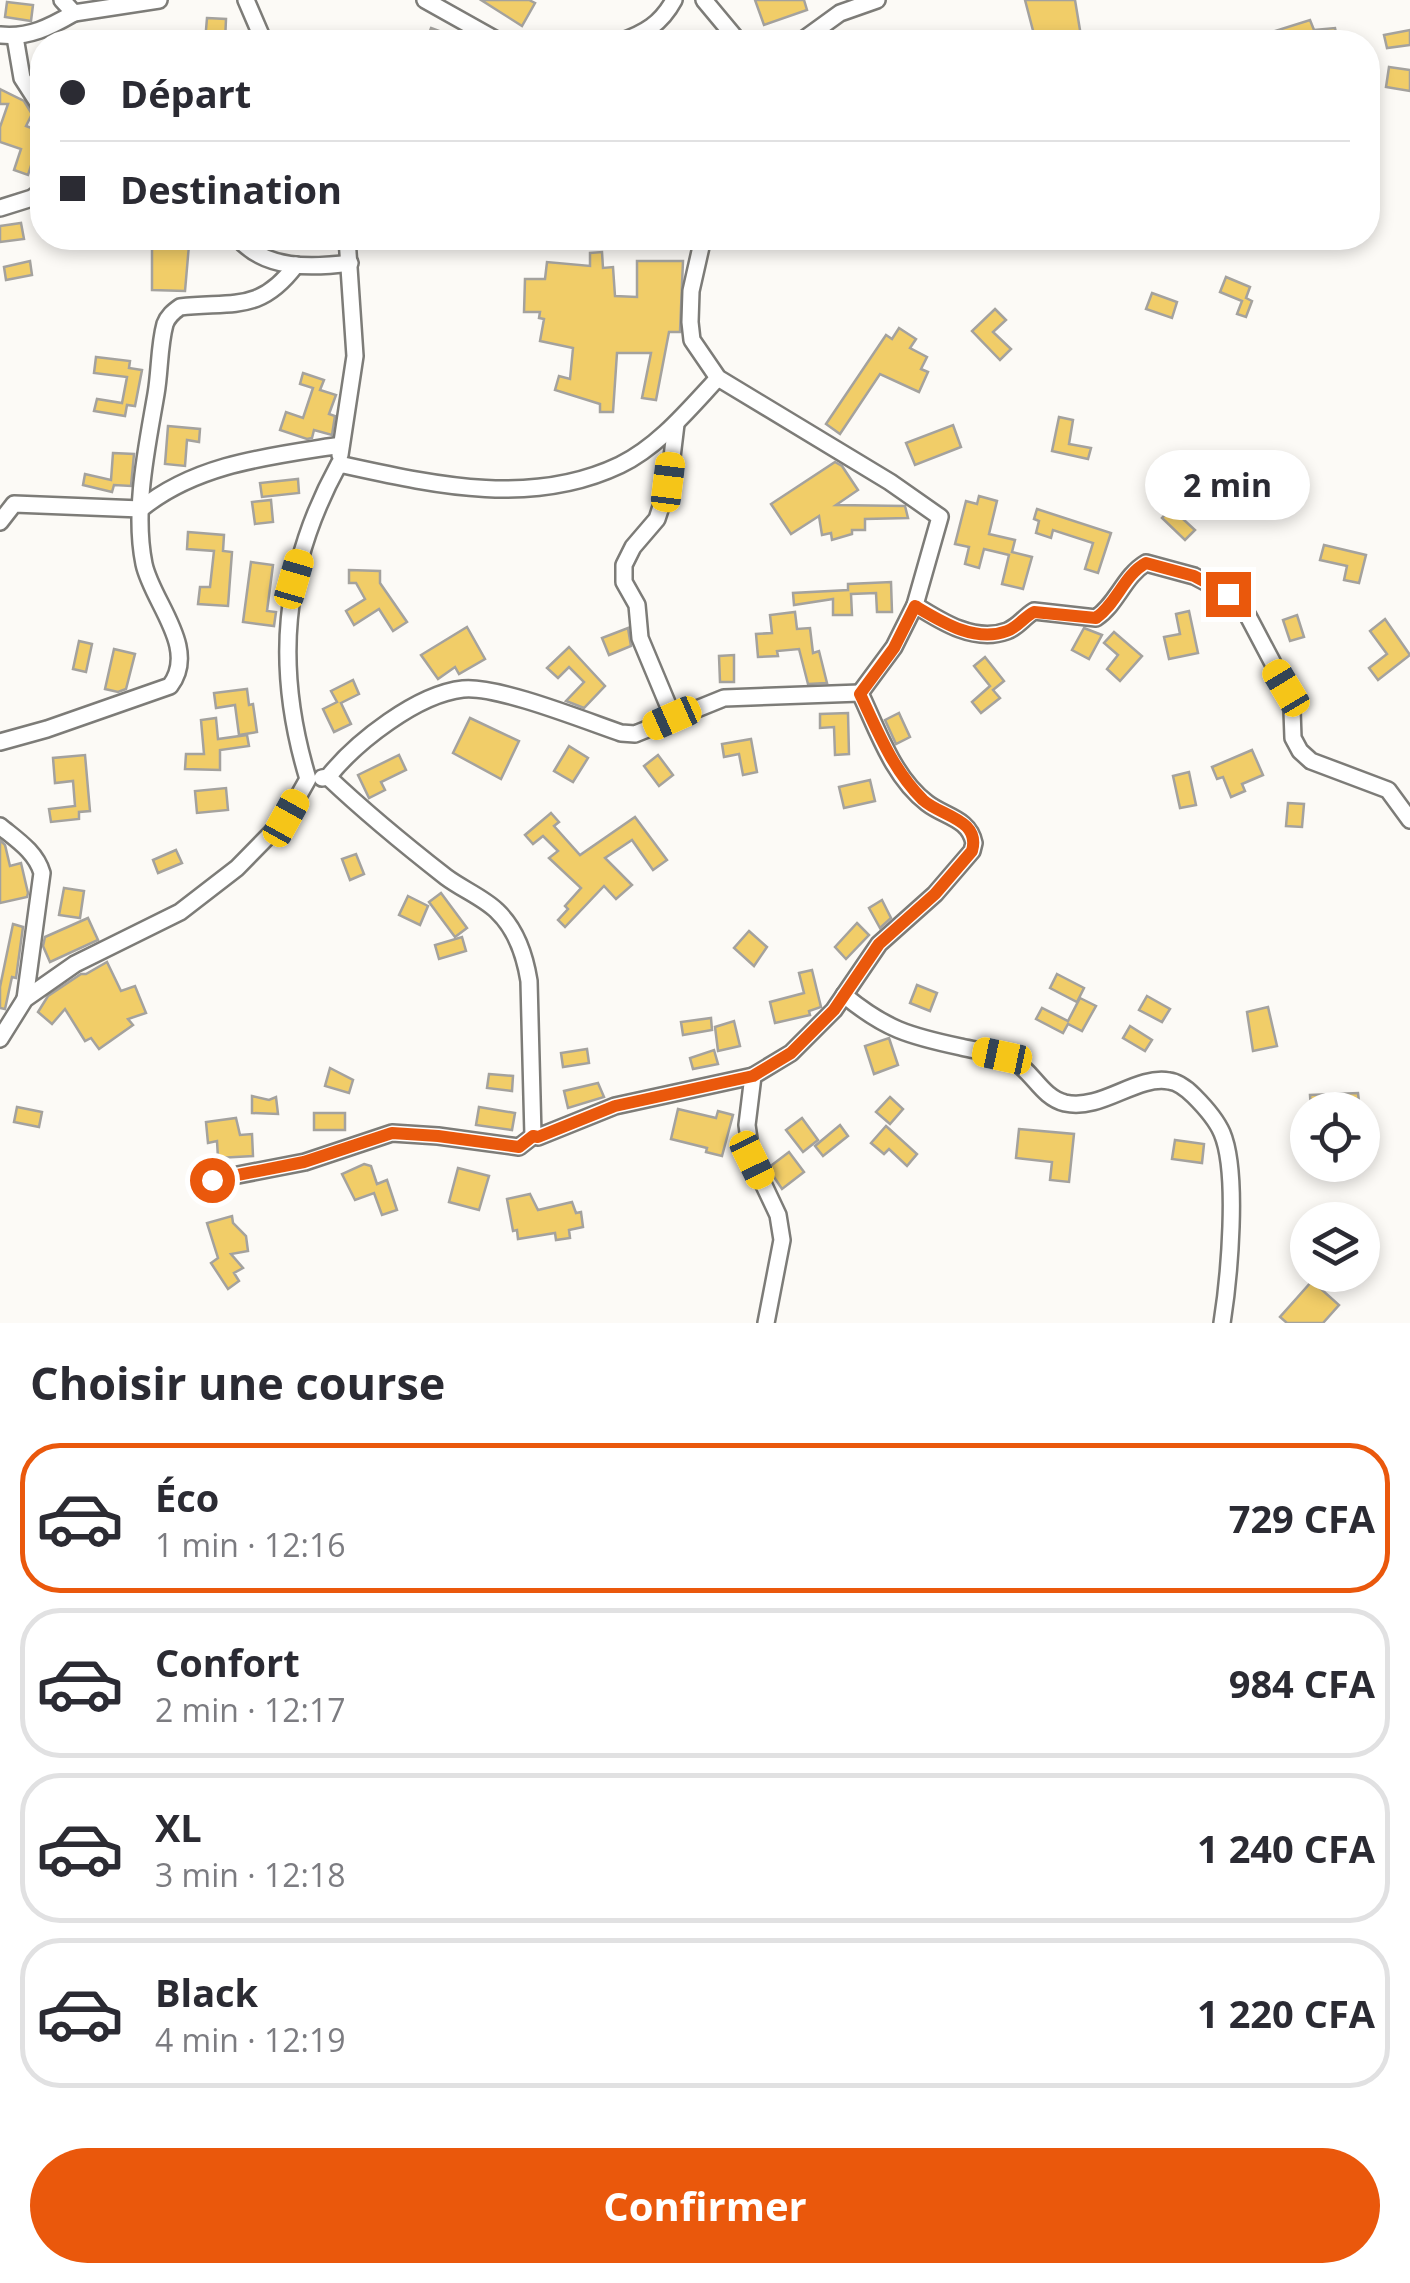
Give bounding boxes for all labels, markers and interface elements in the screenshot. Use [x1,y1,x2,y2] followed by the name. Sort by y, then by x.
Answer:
[120,67,251,119] text: Départ
[120,163,342,215] text: Destination
[1146,449,1310,519] callout: 2 min
[649,450,687,514] car
[1183,463,1272,506] text: 2 min
[271,546,317,612] car
[1206,572,1251,617] route end
[1258,655,1314,721] car
[638,692,706,744] car
[258,784,314,852] car
[970,1035,1034,1077] car
[1290,1092,1380,1292] map controls
[1290,1092,1380,1182] button: locate
[725,1126,779,1194] car
[190,1158,235,1203] route start
[1290,1202,1380,1292] button: layers
[30,1352,445,1413] text: Choisir une course
[155,1471,219,1523] text: Éco
[35,1473,125,1563] icon: car
[1229,1492,1375,1544] text: 729 CFA
[155,1523,346,1566] text: 1 min · 12:16
[155,1636,300,1688] text: Confort
[35,1638,125,1728] icon: car
[1229,1657,1375,1709] text: 984 CFA
[155,1688,346,1731] text: 2 min · 12:17
[155,1801,202,1853] text: XL
[35,1803,125,1893] icon: car
[1197,1822,1375,1874] text: 1 240 CFA
[155,1853,346,1896] text: 3 min · 12:18
[155,1966,258,2018] text: Black
[35,1968,125,2058] icon: car
[1197,1987,1375,2039] text: 1 220 CFA
[155,2018,346,2061] text: 4 min · 12:19
[30,2148,1380,2263] button: Confirmer

